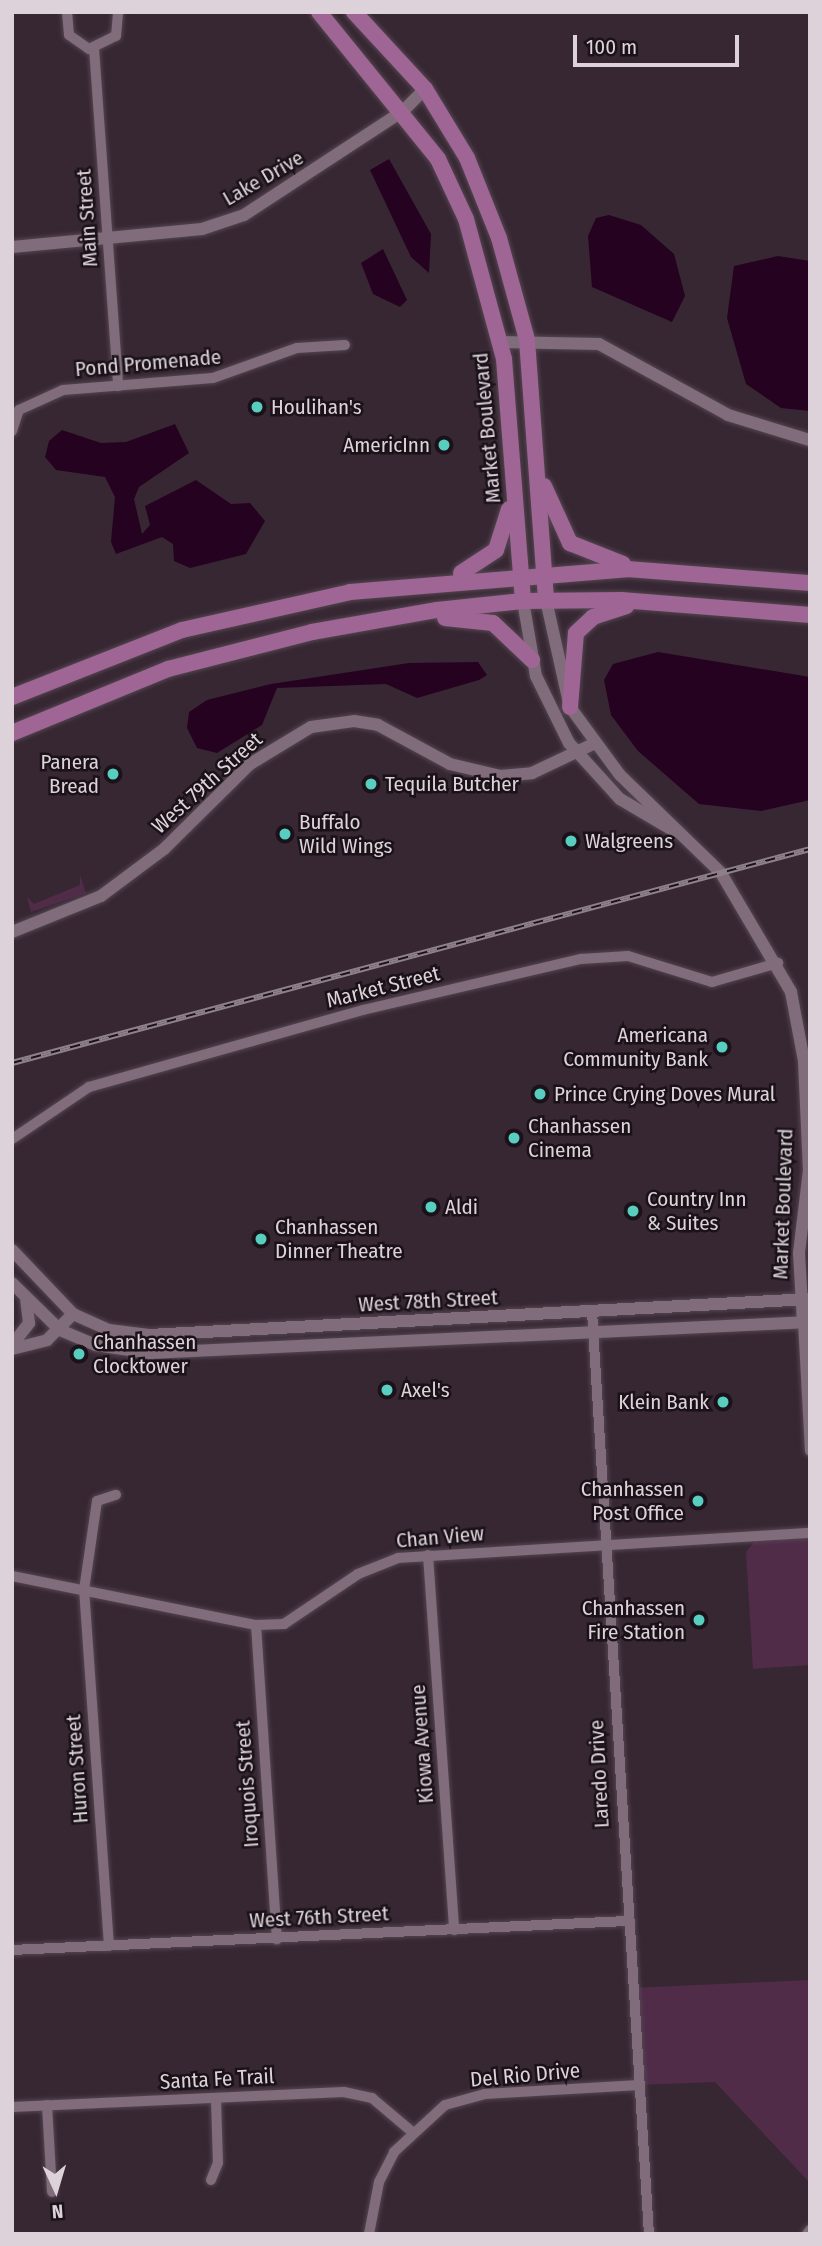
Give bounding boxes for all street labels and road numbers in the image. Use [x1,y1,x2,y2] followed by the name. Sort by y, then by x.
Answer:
[218,145,308,211] street label: Lake Drive
[71,168,103,268] street label: Main Street
[74,344,222,382] street label: Pond Promenade
[468,352,506,504] street label: Market Boulevard
[147,727,267,839] street label: West 79th Street
[324,961,442,1013] street label: Market Street
[768,1128,798,1280] street label: Market Boulevard
[358,1285,498,1317] street label: West 78th Street
[395,1521,485,1553] street label: Chan View
[405,1684,439,1804] street label: Kiowa Avenue
[61,1714,93,1824] street label: Huron Street
[584,1719,614,1829] street label: Laredo Drive
[230,1720,264,1848] street label: Iroquois Street
[249,1901,389,1933] street label: West 76th Street
[469,2058,581,2092] street label: Del Rio Drive
[159,2063,275,2095] street label: Santa Fe Trail

